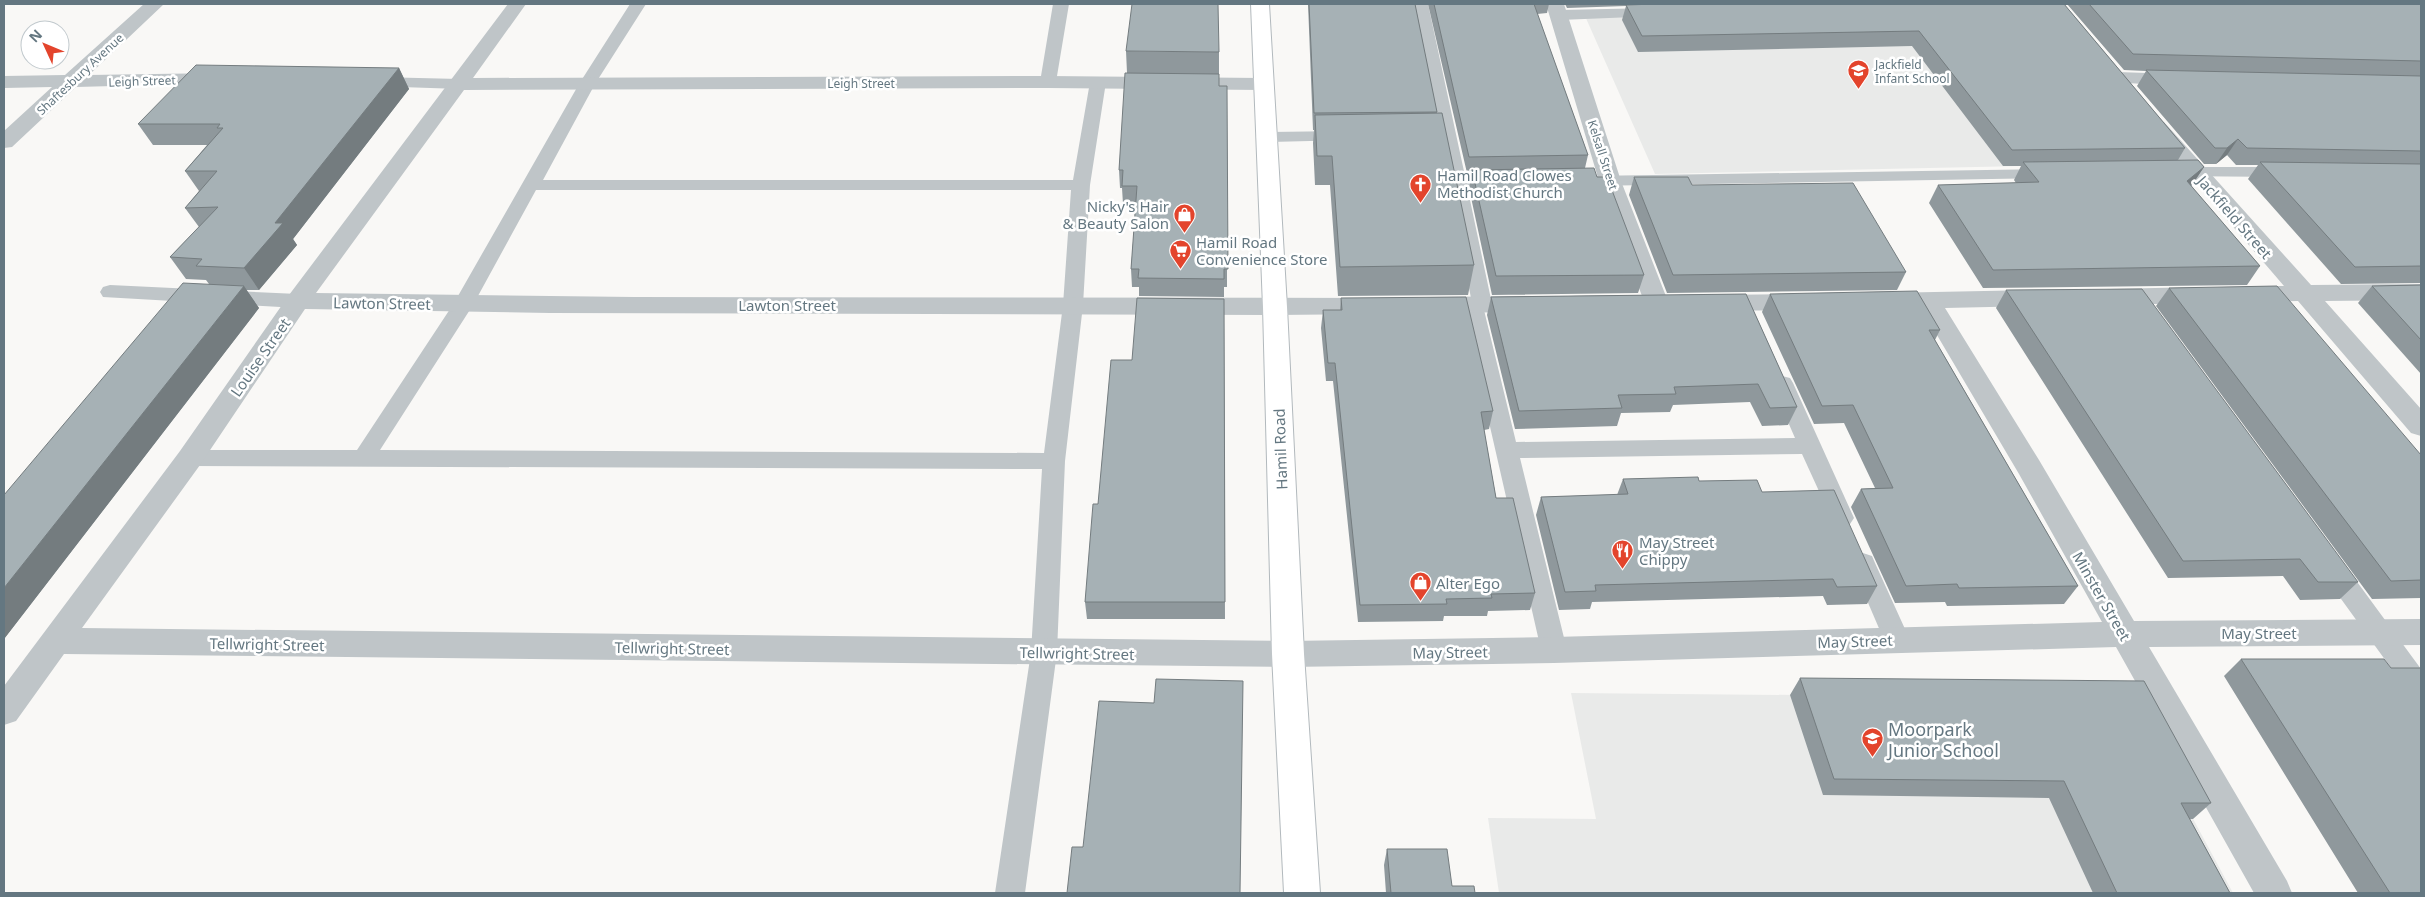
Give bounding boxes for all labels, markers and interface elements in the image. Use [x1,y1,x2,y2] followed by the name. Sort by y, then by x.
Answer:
[20,20,70,70] north arrow
[24,25,46,46] text: N
[33,29,127,119] street label: Shaftesbury Avenue
[1874,56,1950,87] place label: Jackfield Infant School
[1847,59,1871,90] school or university icon: Jackfield Infant School
[108,71,177,91] street label: Leigh Street
[827,75,895,92] street label: Leigh Street
[1584,118,1623,193] street label: Kelsall Street
[1437,165,1572,202] place label: Hamil Road Clowes Methodist Church
[2192,170,2277,263] street label: Jackfield Street
[1409,172,1433,203] church icon: Hamil Road Clowes Methodist Church
[1062,196,1169,233] place label: Nicky's Hair & Beauty Salon
[1173,203,1197,234] shop icon: Nicky's Hair & Beauty Salon
[1196,232,1327,269] place label: Hamil Road Convenience Store
[1168,239,1192,270] supermarket icon: Hamil Road Convenience Store
[333,292,432,314] street label: Lawton Street
[738,295,836,315] street label: Lawton Street
[226,313,295,400] street label: Louise Street
[1269,408,1291,490] street label: Hamil Road
[1639,532,1715,569] place label: May Street Chippy
[1611,539,1635,570] restaurant icon: May Street Chippy
[2068,548,2136,645] street label: Minster Street
[1408,571,1432,602] shop icon: Alter Ego
[1436,573,1500,593] place label: Alter Ego
[2221,623,2297,643] street label: May Street
[1817,630,1894,652] street label: May Street
[209,633,325,655] street label: Tellwright Street
[614,637,730,659] street label: Tellwright Street
[1412,641,1488,663] street label: May Street
[1019,642,1135,664] street label: Tellwright Street
[1886,717,1999,762] place label: Moorpark Junior School
[1860,727,1884,758] school or university icon: Moorpark Junior School

